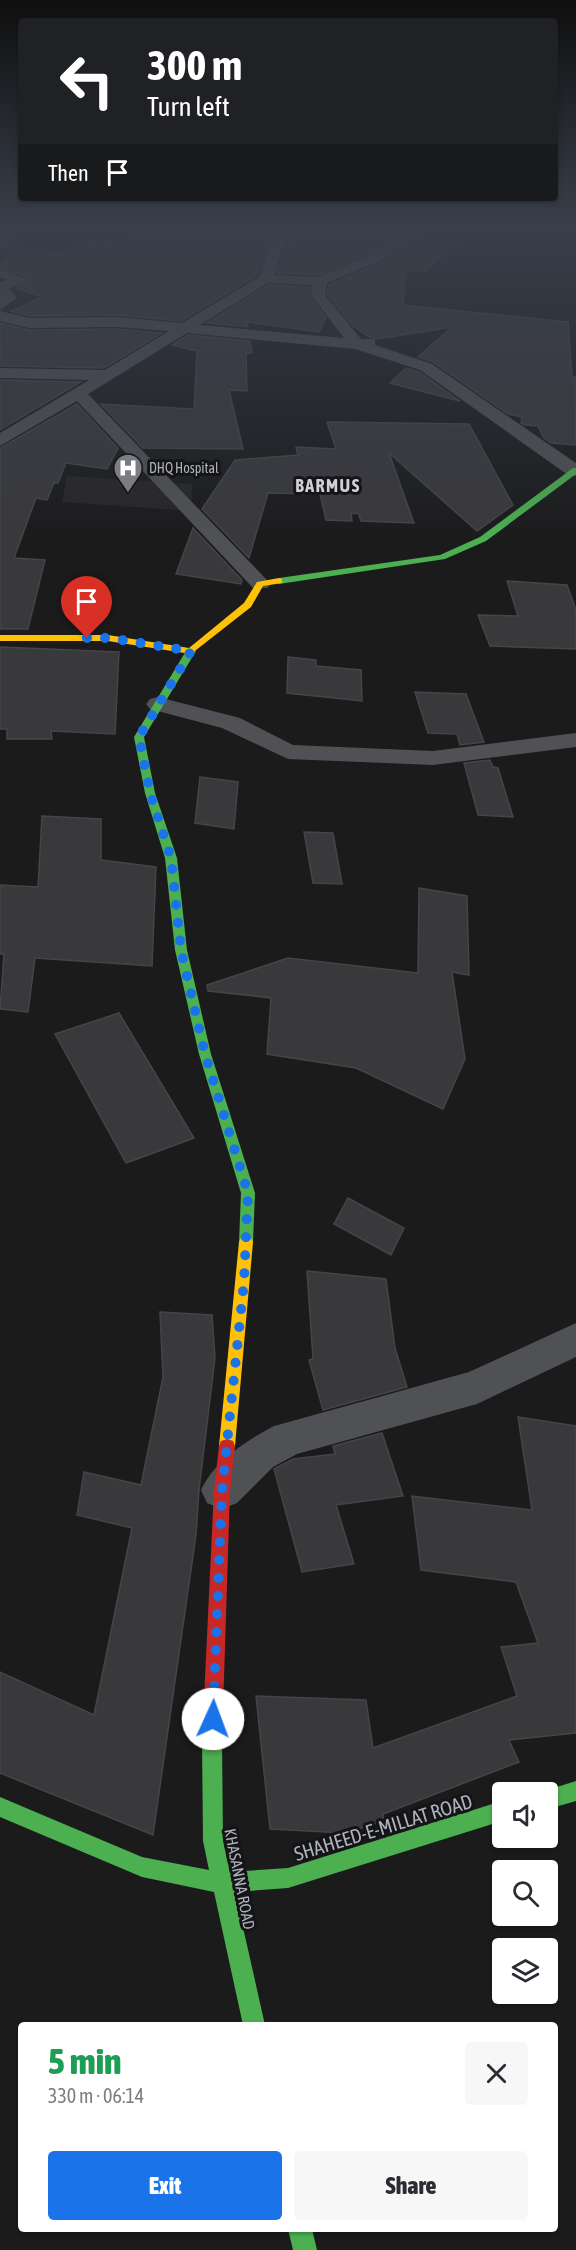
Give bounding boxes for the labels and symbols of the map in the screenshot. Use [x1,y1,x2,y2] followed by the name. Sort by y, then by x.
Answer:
[112,452,144,494] hospital icon: DHQ Hospital
[149,460,219,476] place label: DHQ Hospital
[295,475,361,496] district label: BARMUS
[61,576,112,638] pin
[181,1687,245,1751] position arrow
[291,1789,475,1865] street label: SHAHEED-E-MILLAT ROAD
[221,1827,259,1931] street label: KHASANNA ROAD

